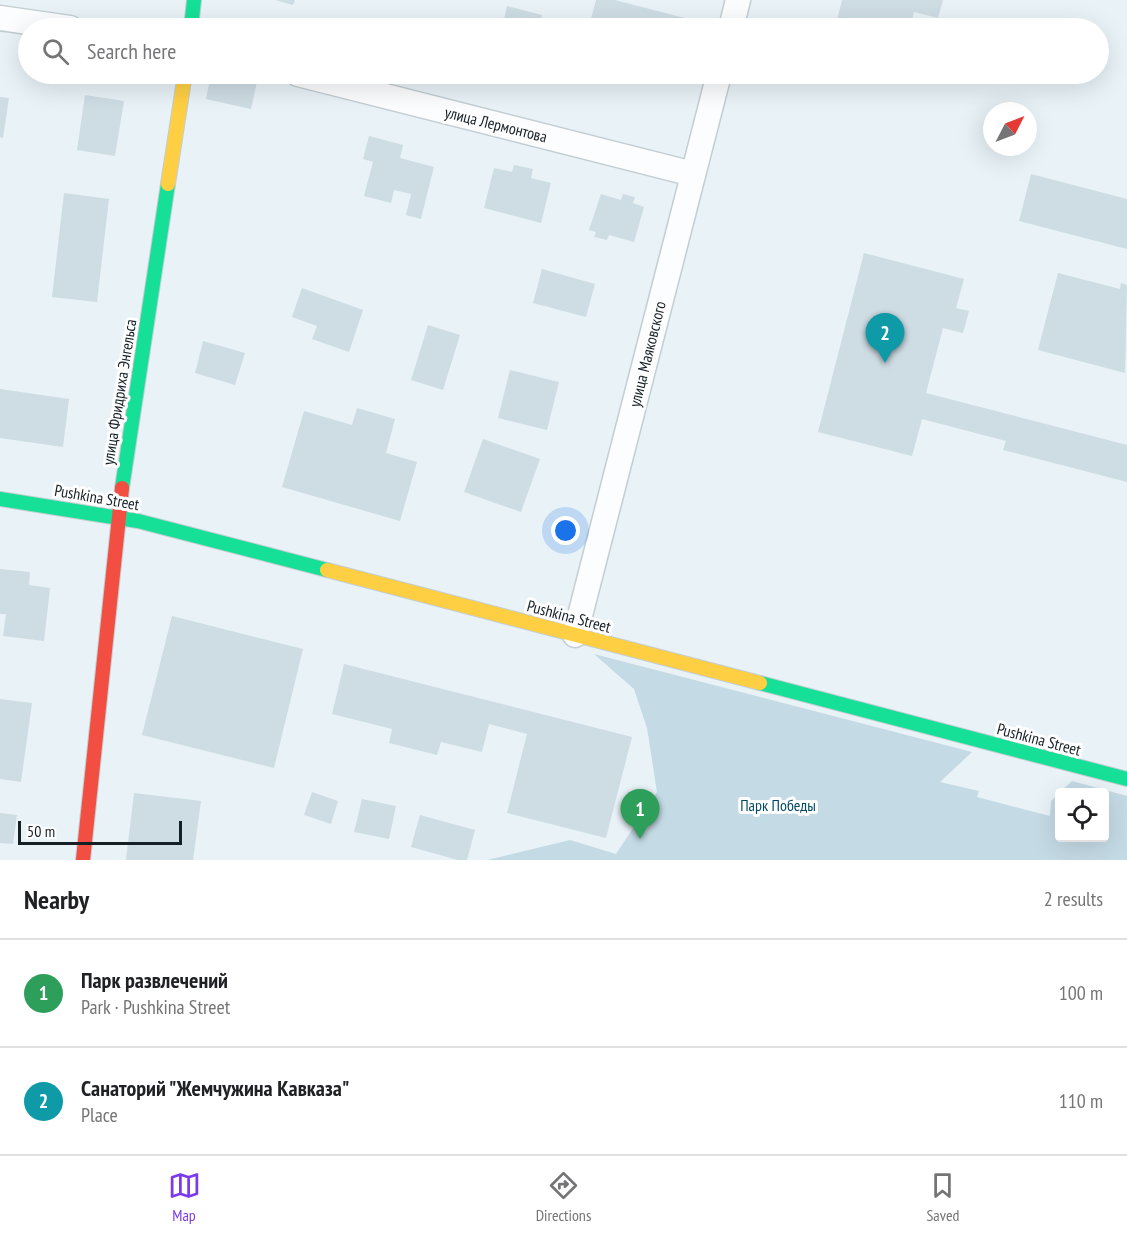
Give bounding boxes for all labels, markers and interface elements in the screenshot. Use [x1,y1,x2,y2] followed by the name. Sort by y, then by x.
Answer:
[18,18,1109,84] search box
[39,35,72,68] icon: search
[87,37,176,65] text: Search here
[443,102,549,146] street label: улица Лермонтова
[983,102,1037,156] north arrow
[624,299,670,409] street label: улица Маяковского
[866,314,904,363] pin: 2
[98,318,140,466] street label: улица Фридриха Энгельса
[53,480,142,514] street label: Pushkina Street
[551,516,580,545] your location
[525,595,614,637] street label: Pushkina Street
[995,718,1084,760] street label: Pushkina Street
[1055,788,1109,842] map controls
[1055,788,1109,842] button: locate
[620,790,660,839] pin: 1
[740,795,816,815] park label: Парк Победы
[18,818,182,846] scale bar
[27,821,55,841] text: 50 m
[24,883,89,916] text: Nearby
[1044,886,1103,912] text: 2 results
[81,966,228,994] text: Парк развлечений
[39,980,48,1006] text: 1
[1059,980,1103,1006] text: 100 m
[81,994,230,1020] text: Park · Pushkina Street
[81,1074,350,1102] text: Санаторий "Жемчужина Кавказа"
[39,1088,48,1114] text: 2
[1059,1088,1103,1114] text: 110 m
[81,1102,118,1128] text: Place
[168,1169,201,1225] tab: Map
[536,1169,591,1225] tab: Directions
[926,1169,959,1225] tab: Saved

